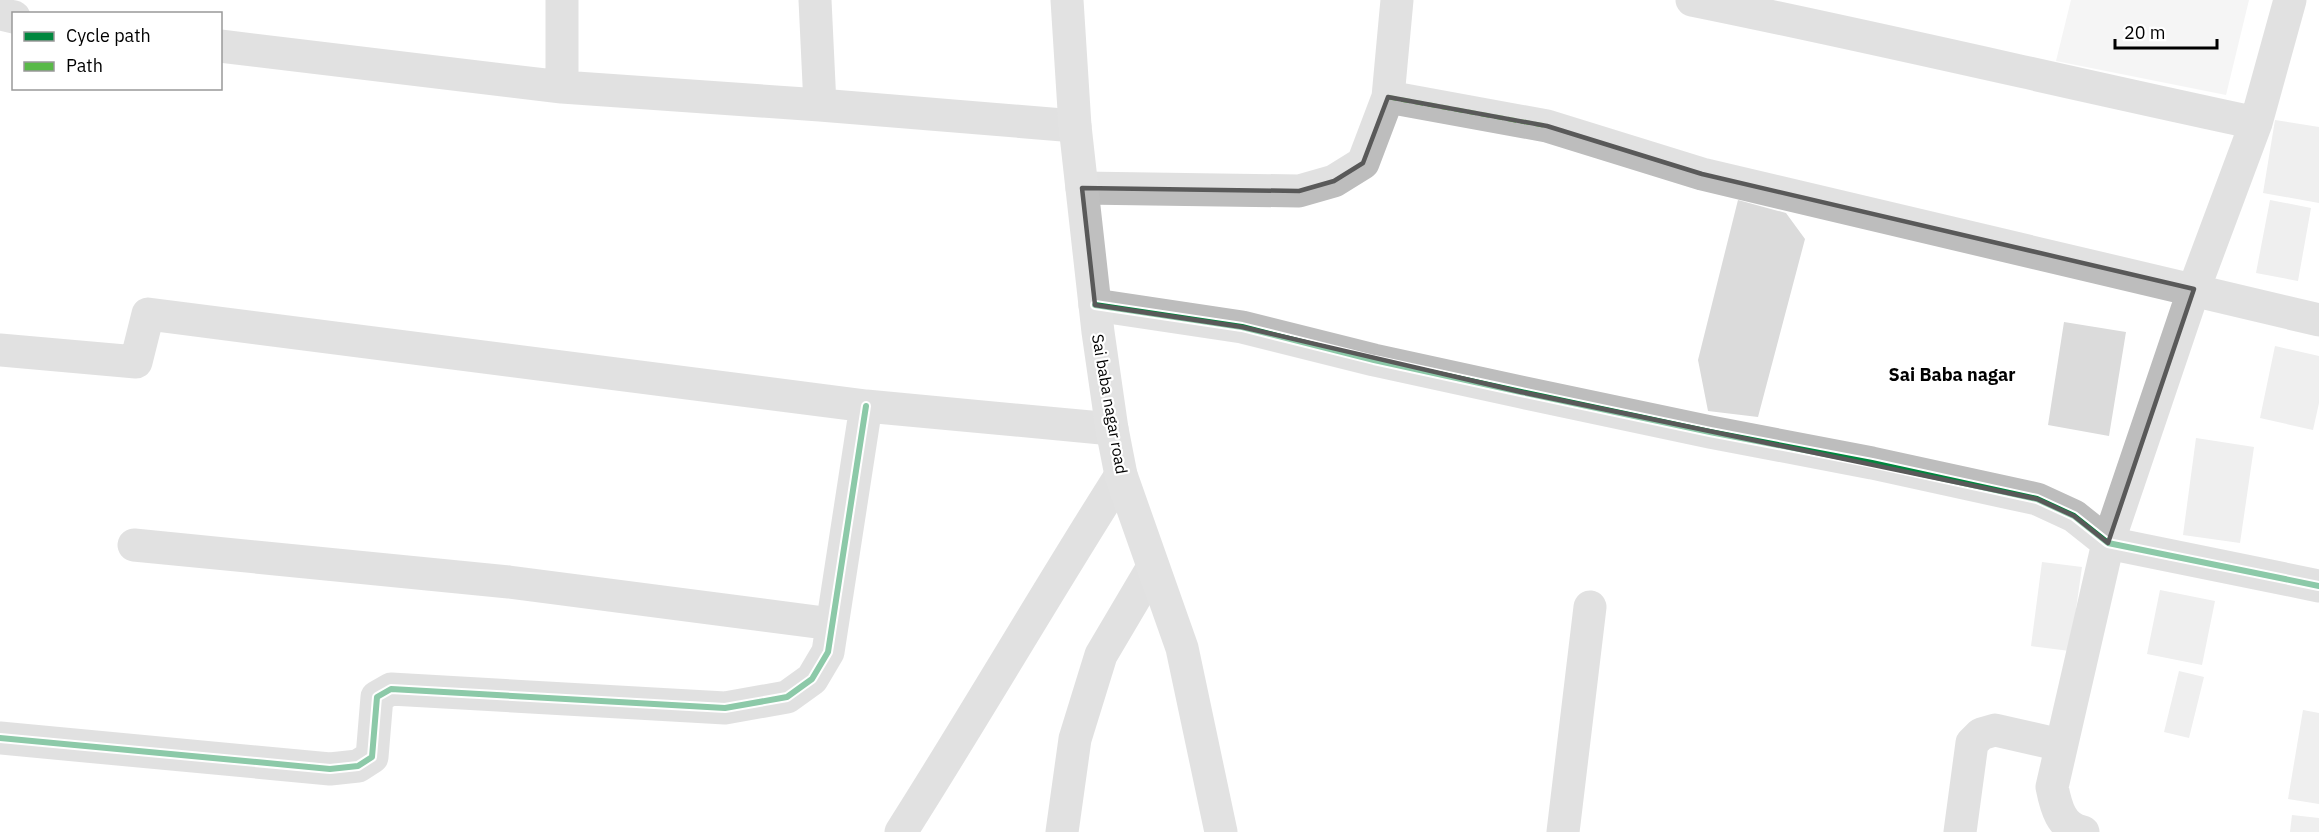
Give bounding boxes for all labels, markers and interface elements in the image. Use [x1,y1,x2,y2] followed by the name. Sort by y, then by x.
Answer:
[12,12,222,90] legend
[2115,12,2217,50] scale bar
[2124,21,2166,44] text: 20 m
[66,24,151,47] text: Cycle path
[66,54,103,77] text: Path
[1088,332,1132,476] street label: Sai baba nagar road
[1889,363,2015,386] district label: Sai Baba nagar

